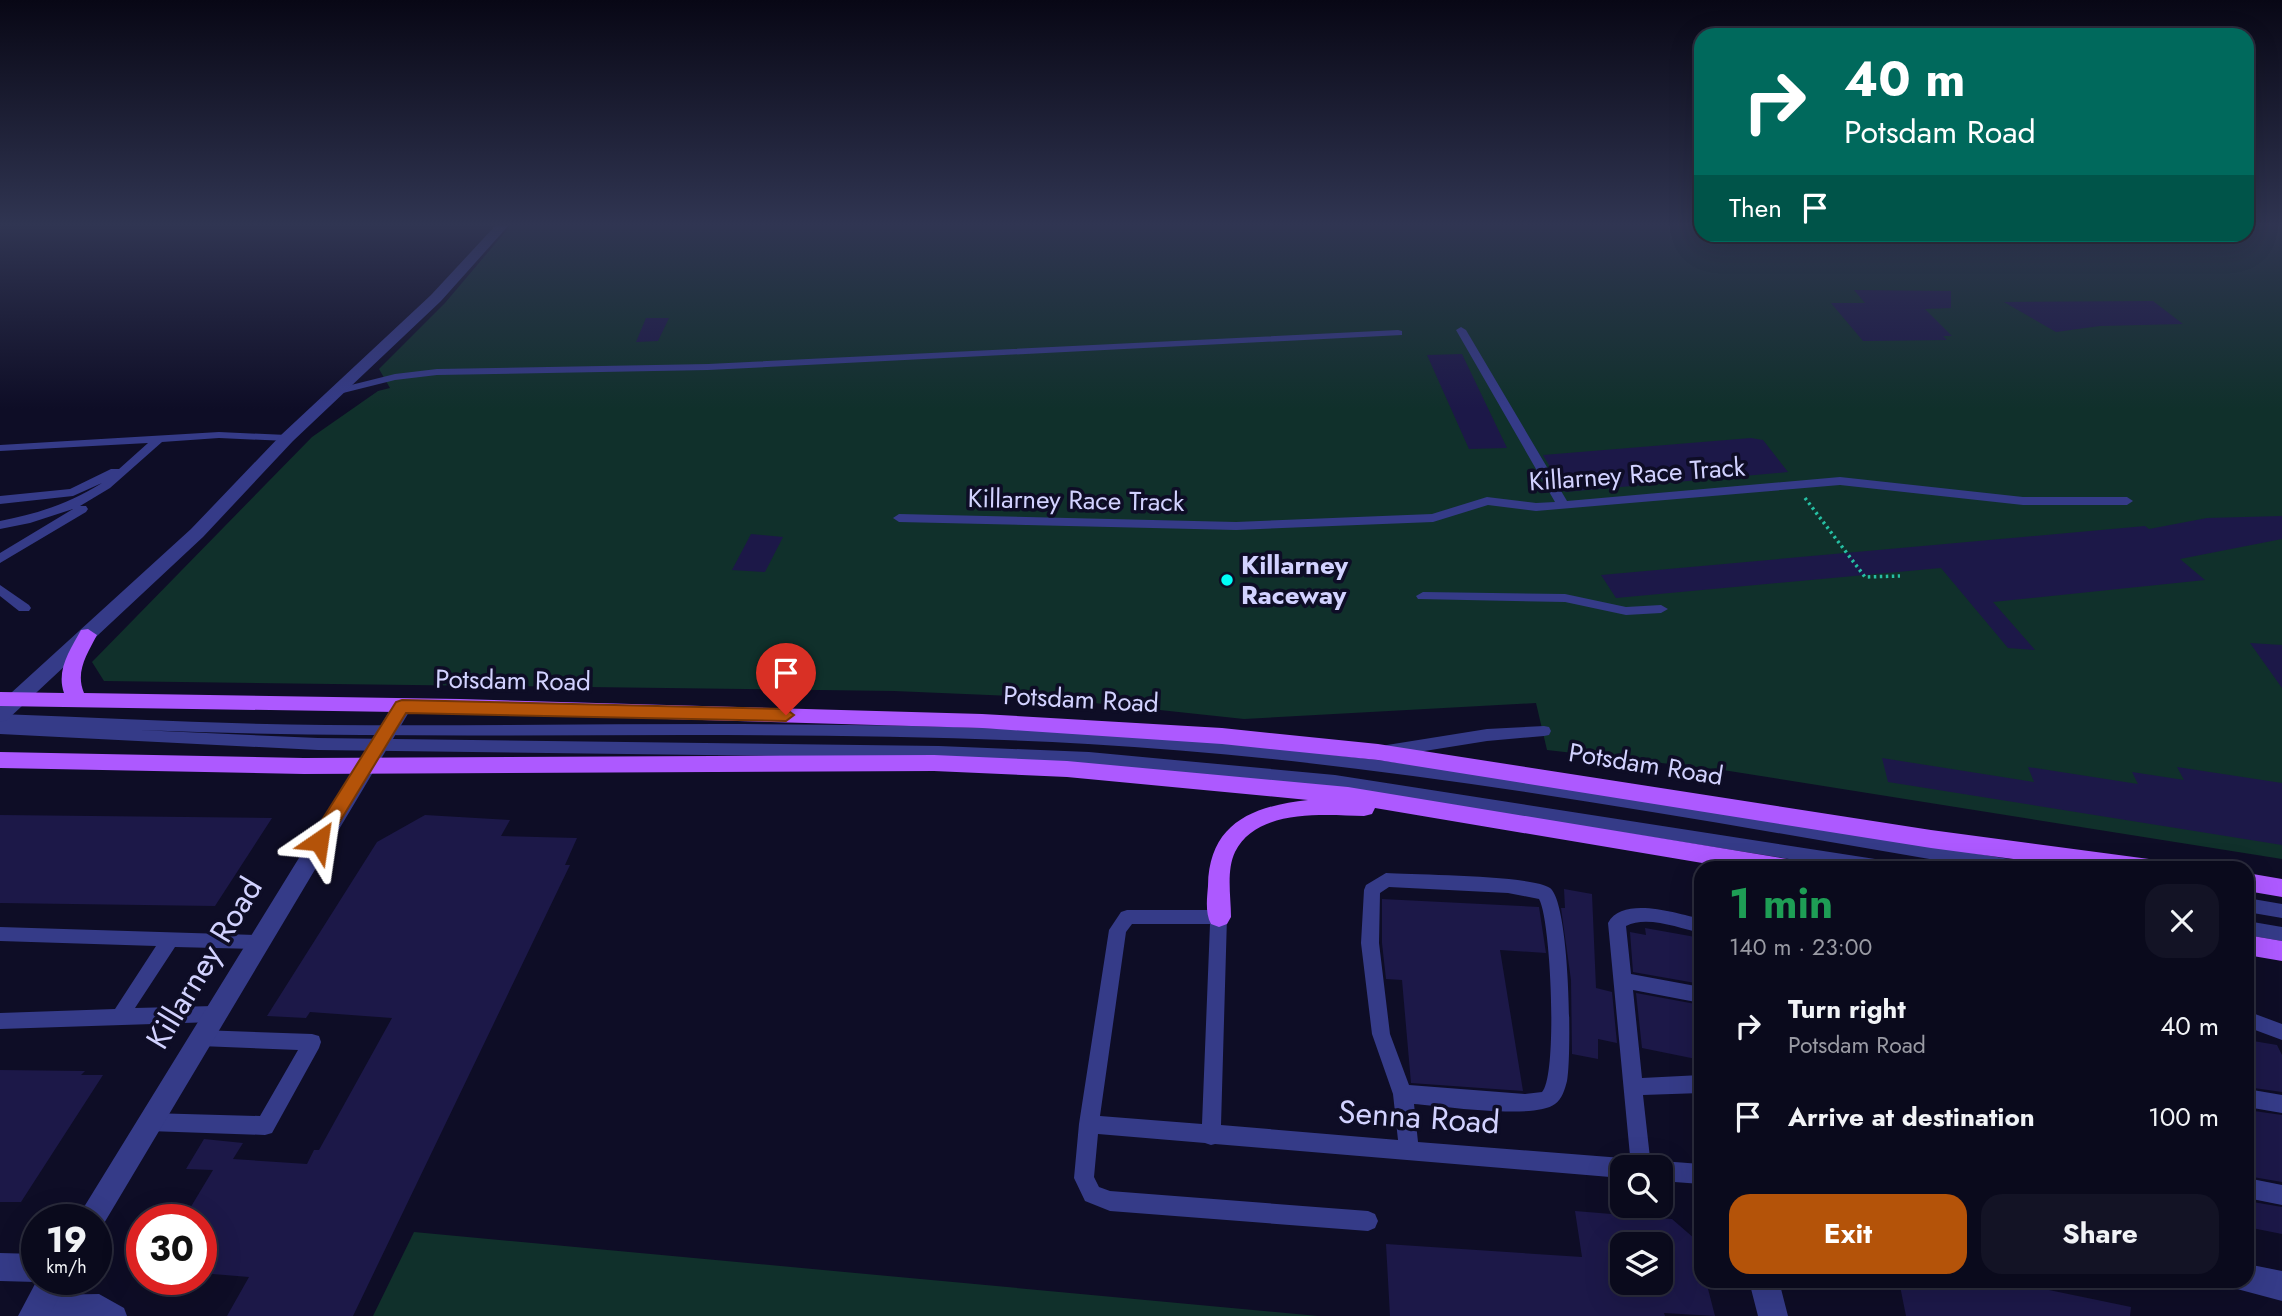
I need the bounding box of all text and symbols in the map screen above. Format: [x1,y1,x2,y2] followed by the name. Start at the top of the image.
[1844,44,1966,114] text: 40 m
[1729,56,1820,147] icon: right
[1844,109,2036,155] text: Potsdam Road
[1729,189,1782,227] text: Then
[1796,189,1834,227] icon: arrive
[1528,447,1747,501] street label: Killarney Race Track
[967,479,1185,521] street label: Killarney Race Track
[1241,546,1349,614] place label: Killarney Raceway
[1219,572,1235,588] marker: Killarney Raceway
[756,643,816,715] pin
[767,654,805,692] icon: arrive
[435,660,591,700] street label: Potsdam Road
[1002,676,1160,722] street label: Potsdam Road
[1566,733,1726,795] street label: Potsdam Road
[282,804,356,878] position arrow
[135,868,273,1058] street label: Killarney Road
[1729,873,1833,934] text: 1 min
[2145,884,2219,958] button: close
[1729,930,1872,964] text: 140 m · 23:00
[1788,990,1906,1028] text: Turn right
[1729,1007,1767,1045] icon: right
[2160,1007,2219,1045] text: 40 m
[1788,1028,1926,1062] text: Potsdam Road
[1337,1088,1501,1146] street label: Senna Road
[1729,1098,1767,1136] icon: arrive
[1788,1098,2035,1136] text: Arrive at destination
[2148,1098,2219,1136] text: 100 m
[1610,1155,1673,1295] map controls
[1610,1155,1673,1218] button: search
[1729,1194,1967,1274] button: Exit
[1981,1194,2219,1274] button: Share
[126,1204,217,1295] speed limit sign: 30
[46,1215,87,1265] text: 19
[1610,1232,1673,1295] button: layers
[46,1254,87,1280] text: km/h

